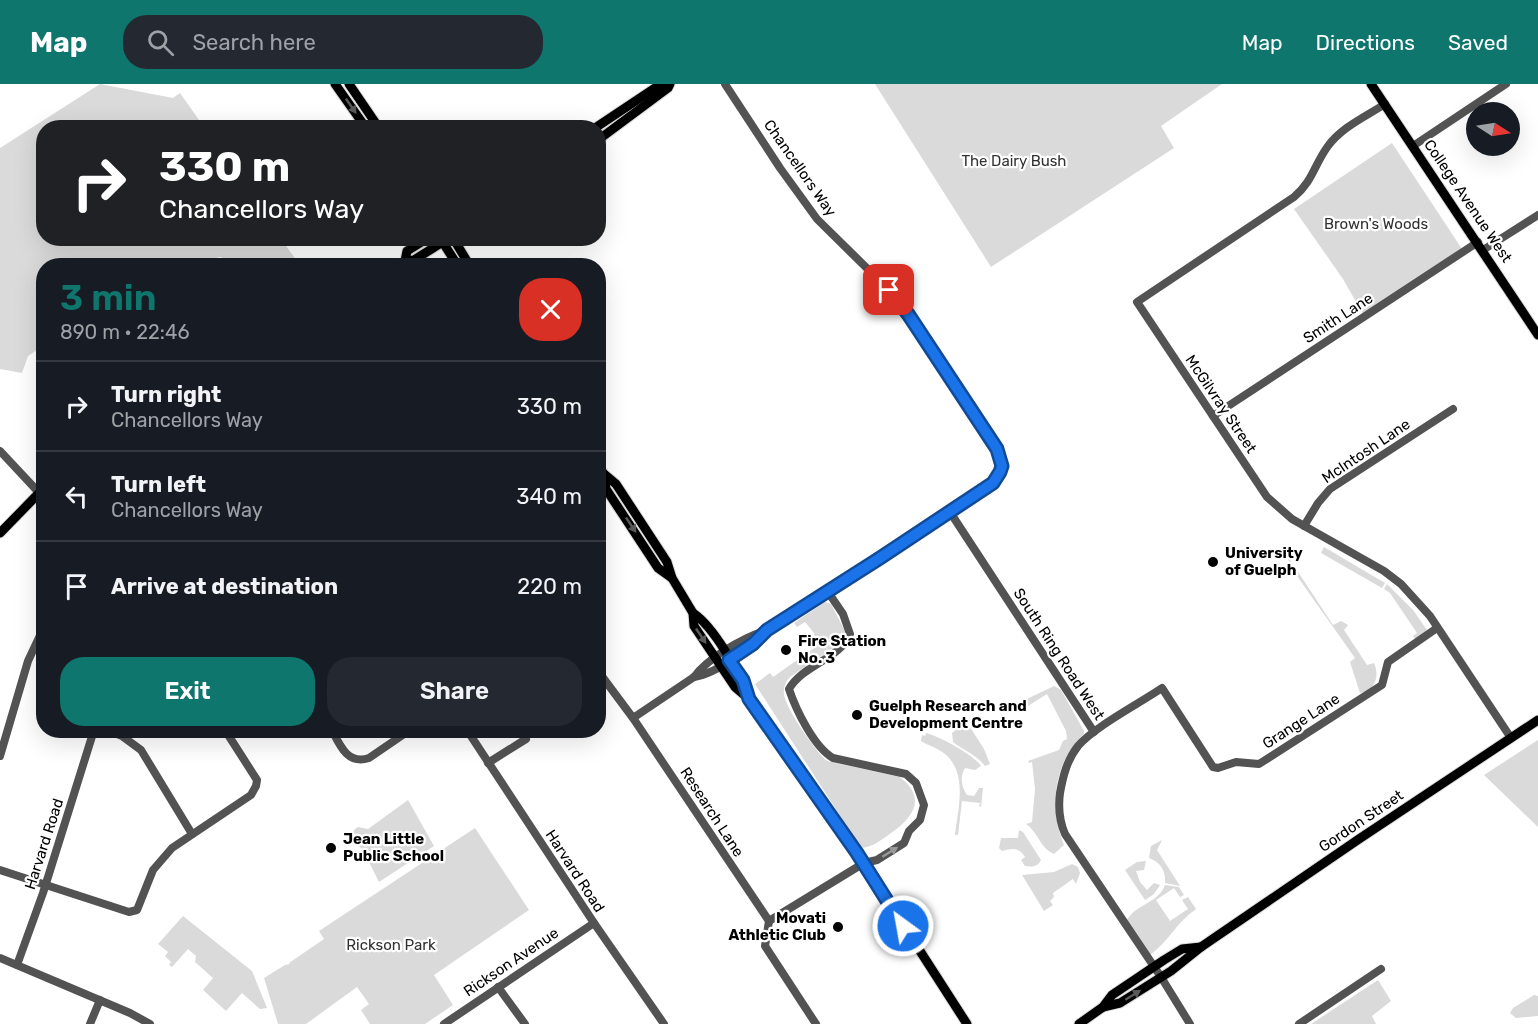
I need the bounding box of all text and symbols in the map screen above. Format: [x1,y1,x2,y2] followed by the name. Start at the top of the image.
[123,15,543,69] search box
[30,26,87,59] text: Map
[144,26,177,59] icon: search
[192,29,316,56] text: Search here
[1242,30,1283,55] text: Map
[1316,30,1415,55] text: Directions
[1448,30,1508,55] text: Saved
[345,97,357,113] one-way arrow
[1466,102,1520,156] north arrow
[1466,102,1520,156] map controls
[760,116,840,220] street label: Chancellors Way
[1420,136,1516,266] street label: College Avenue West
[159,142,290,192] text: 330 m
[60,144,138,222] icon: right
[962,152,1066,170] park label: The Dairy Bush
[159,193,364,225] text: Chancellors Way
[1324,215,1428,233] park label: Brown's Woods
[863,264,914,315] pin
[872,273,905,306] icon: arrive
[60,276,157,319] text: 3 min
[519,278,582,341] button: close
[1300,289,1376,347] street label: Smith Lane
[60,320,189,344] text: 890 m · 22:46
[1181,351,1261,457] street label: McGilvray Street
[111,381,221,408] text: Turn right
[60,390,93,423] icon: right
[517,393,582,420] text: 330 m
[111,408,263,432] text: Chancellors Way
[1319,415,1413,487] street label: McIntosh Lane
[111,471,206,498] text: Turn left
[60,480,93,513] icon: left
[516,483,582,510] text: 340 m
[111,498,263,522] text: Chancellors Way
[625,517,636,534] one-way arrow
[1225,544,1303,579] place label: University of Guelph
[1206,555,1220,569] marker: University of Guelph
[60,570,93,603] icon: arrive
[111,573,338,600] text: Arrive at destination
[517,573,582,600] text: 220 m
[1010,585,1108,723] street label: South Ring Road West
[695,628,707,644] one-way arrow
[798,632,886,667] place label: Fire Station No. 3
[779,643,793,657] marker: Fire Station No. 3
[60,657,315,726] button: Exit
[327,657,582,726] button: Share
[1259,689,1343,753] street label: Grange Lane
[869,697,1027,732] place label: Guelph Research and Development Centre
[850,708,864,722] marker: Guelph Research and Development Centre
[676,764,748,860] street label: Research Lane
[1315,786,1407,856] street label: Gordon Street
[21,796,67,892] street label: Harvard Road
[542,826,608,916] street label: Harvard Road
[343,830,444,865] place label: Jean Little Public School
[324,841,338,855] marker: Jean Little Public School
[882,847,898,858] one-way arrow
[871,894,935,958] position arrow
[729,909,826,944] place label: Movati Athletic Club
[831,920,845,934] marker: Movati Athletic Club
[460,924,562,1000] street label: Rickson Avenue
[346,936,436,954] park label: Rickson Park
[1125,989,1142,1000] one-way arrow

